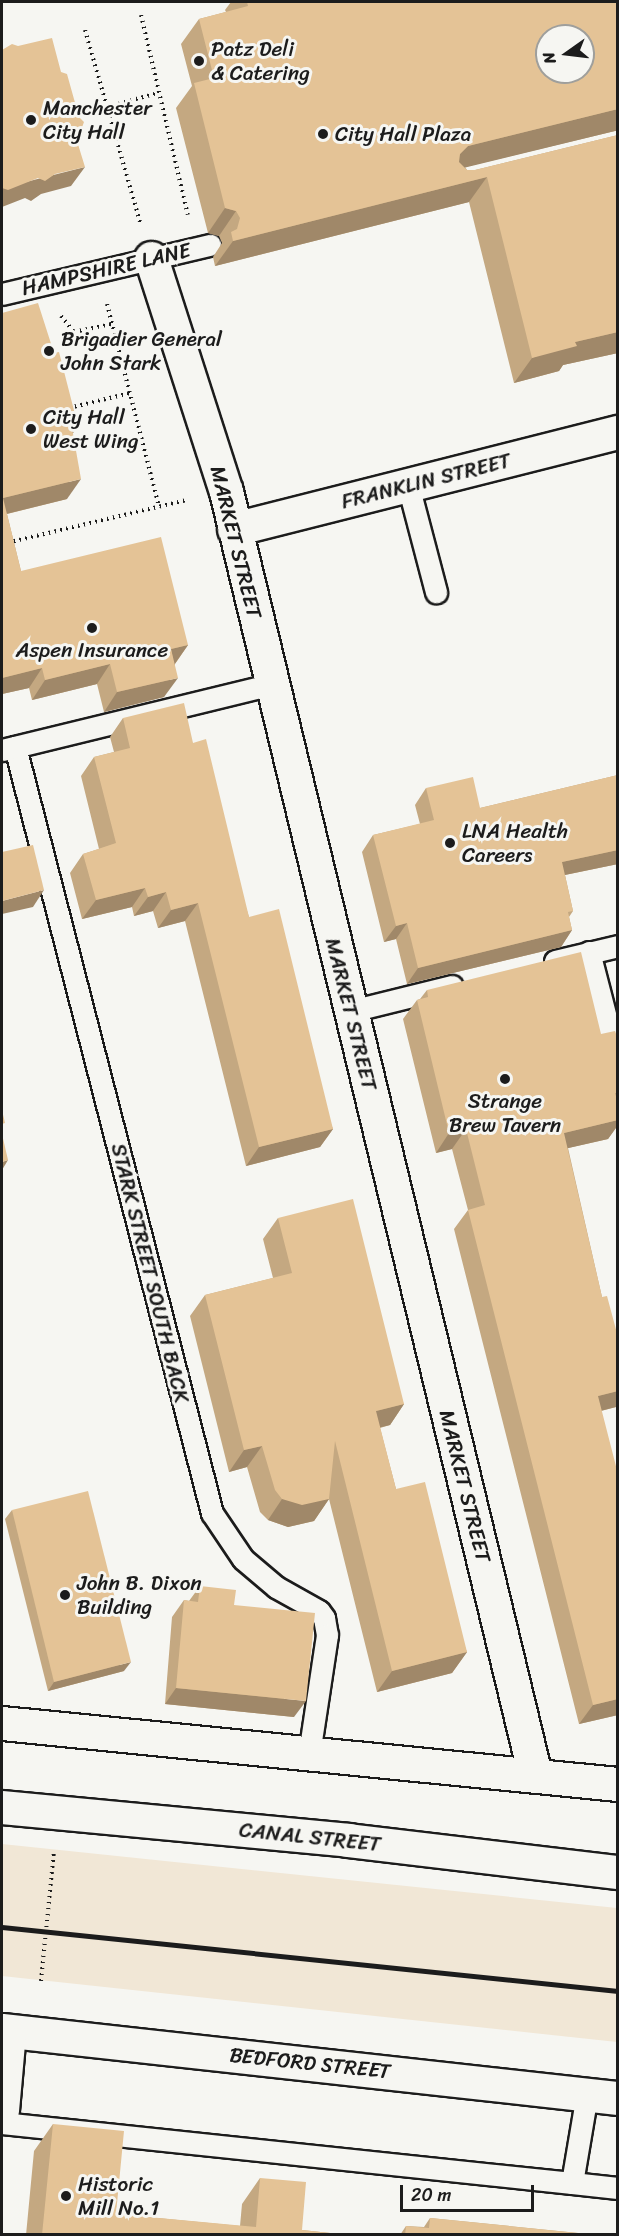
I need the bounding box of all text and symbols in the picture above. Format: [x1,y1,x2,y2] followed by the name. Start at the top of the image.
[535,24,595,84] north arrow
[211,36,310,86] place label: Patz Deli & Catering
[534,49,564,67] text: N
[192,54,206,68] marker: Patz Deli & Catering
[43,95,152,145] place label: Manchester City Hall
[24,113,38,127] marker: Manchester City Hall
[335,121,472,147] place label: City Hall Plaza
[316,127,330,141] marker: City Hall Plaza
[19,237,193,301] street label: HAMPSHIRE LANE
[61,326,223,376] place label: Brigadier General John Stark
[42,344,56,358] marker: Brigadier General John Stark
[43,404,138,454] place label: City Hall West Wing
[24,422,38,436] marker: City Hall West Wing
[339,448,513,514] street label: FRANKLIN STREET
[205,463,267,621] street label: MARKET STREET
[85,621,99,635] marker: Aspen Insurance
[15,637,169,663] place label: Aspen Insurance
[462,818,568,868] place label: LNA Health Careers
[443,836,457,850] marker: LNA Health Careers
[320,935,382,1093] street label: MARKET STREET
[498,1072,512,1086] marker: Strange Brew Tavern
[448,1088,562,1138] place label: Strange Brew Tavern
[105,1140,195,1406] street label: STARK STREET SOUTH BACK
[434,1407,496,1565] street label: MARKET STREET
[77,1570,201,1620] place label: John B. Dixon Building
[58,1588,72,1602] marker: John B. Dixon Building
[238,1817,382,1857] street label: CANAL STREET
[227,2042,393,2084] street label: BEDFORD STREET
[78,2171,159,2221] place label: Historic Mill No.1
[403,2173,536,2211] scale bar
[411,2179,451,2211] text: 20 m
[59,2189,73,2203] marker: Historic Mill No.1

